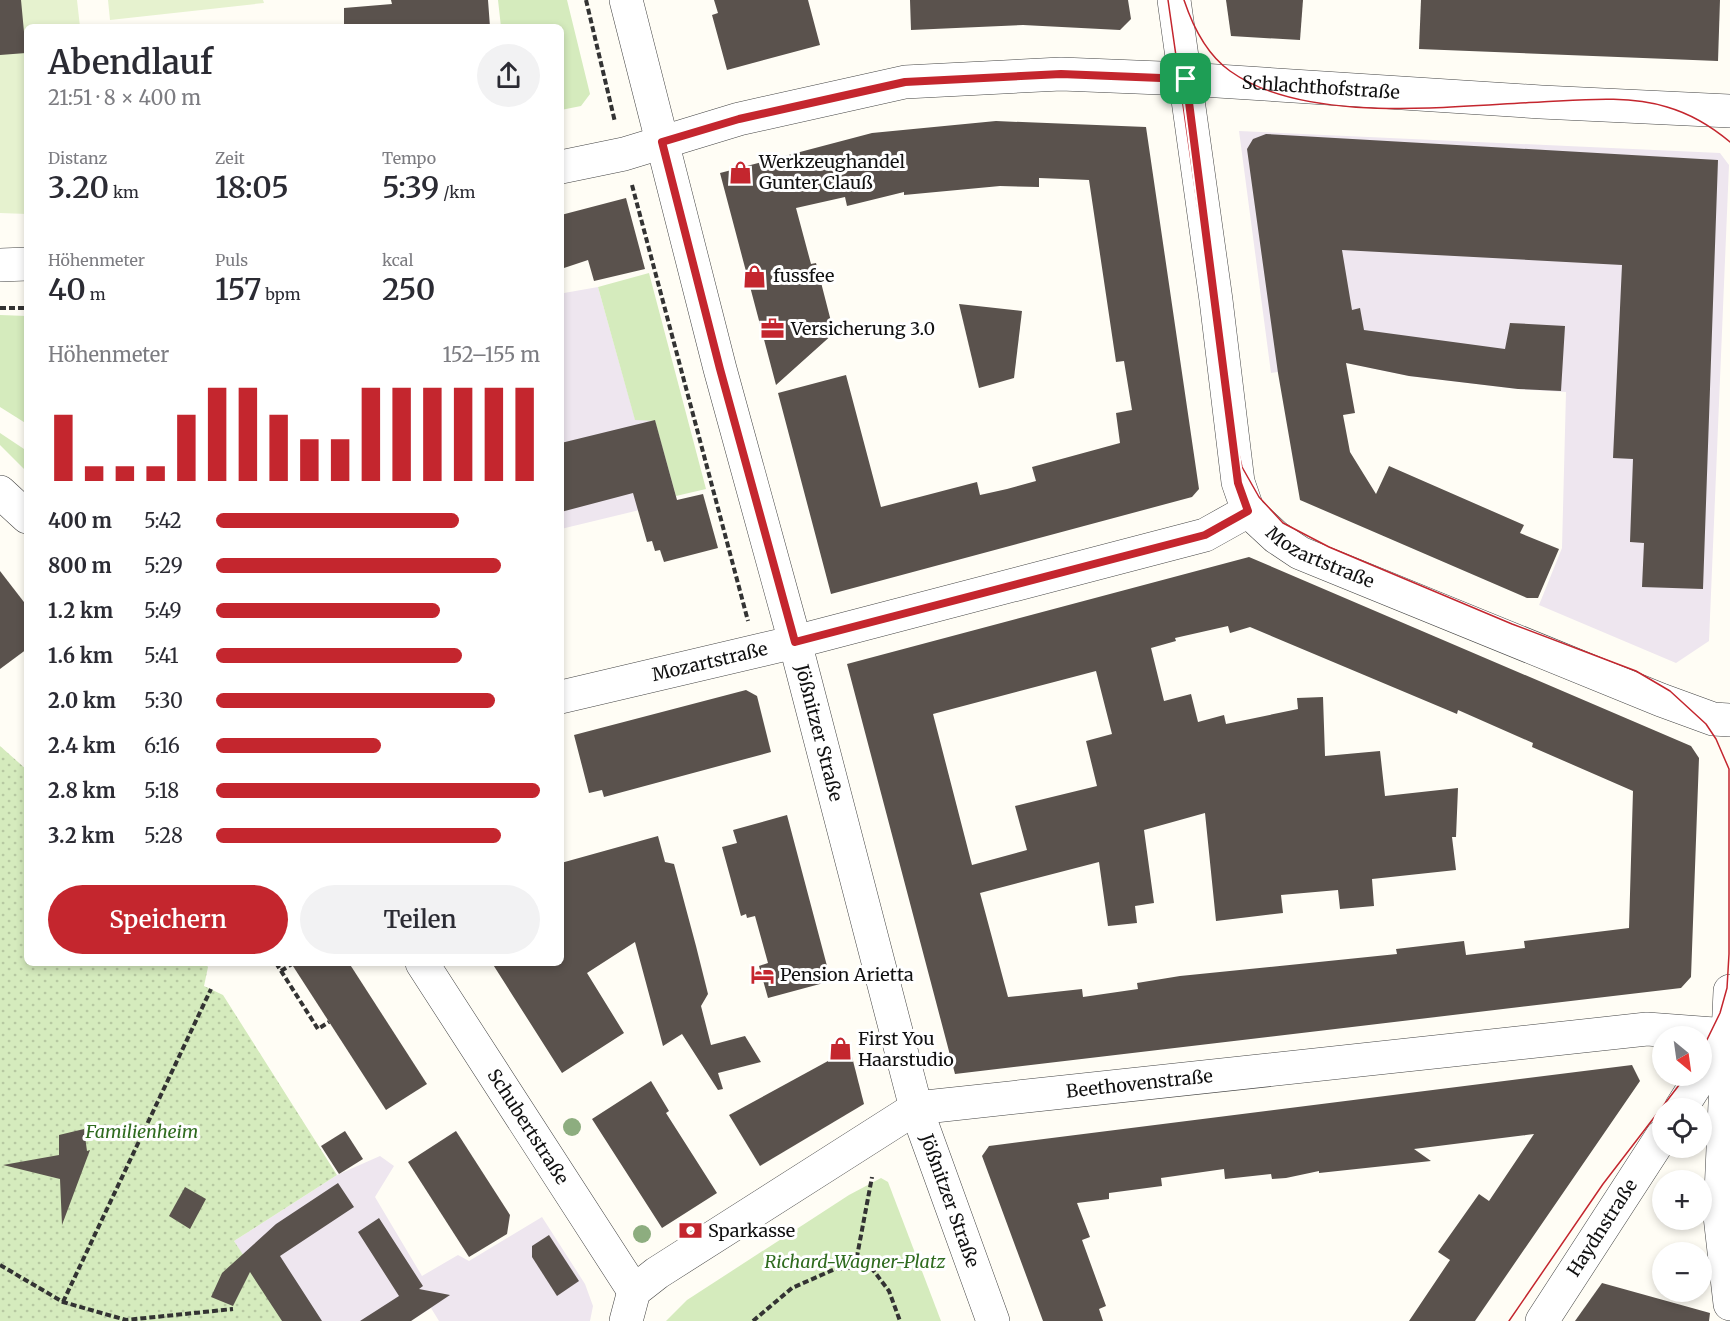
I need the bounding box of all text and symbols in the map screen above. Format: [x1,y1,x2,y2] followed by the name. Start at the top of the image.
[48,42,213,83] text: Abendlauf
[477,44,540,107] button: share
[1160,53,1211,104] pin
[1169,62,1202,95] icon: arrive
[1241,71,1401,104] street label: Schlachthofstraße
[48,85,201,110] text: 21:51 · 8 × 400 m
[48,148,107,168] text: Distanz
[215,148,245,168] text: Zeit
[382,148,436,168] text: Tempo
[758,150,905,194] place label: Werkzeughandel Gunter Clauß
[728,159,754,185] shop icon: Werkzeughandel Gunter Clauß
[48,168,109,206] text: 3.20
[215,168,289,206] text: 18:05
[382,168,439,206] text: 5:39
[109,182,139,202] text: km
[439,182,475,202] text: /km
[48,250,145,270] text: Höhenmeter
[215,250,248,270] text: Puls
[382,250,413,270] text: kcal
[742,263,768,289] shop icon: fussfee
[773,264,834,287] place label: fussfee
[48,270,86,308] text: 40
[215,270,261,308] text: 157
[382,270,435,308] text: 250
[86,284,106,304] text: m
[261,284,301,304] text: bpm
[760,316,786,342] office icon: Versicherung 3.0
[790,317,935,340] place label: Versicherung 3.0
[48,342,169,367] text: Höhenmeter
[442,342,540,367] text: 152–155 m
[48,508,112,533] text: 400 m
[144,508,182,533] text: 5:42
[1261,521,1378,593] street label: Mozartstraße
[48,553,112,578] text: 800 m
[144,553,183,578] text: 5:29
[48,598,113,623] text: 1.2 km
[144,598,182,623] text: 5:49
[650,637,770,686] street label: Mozartstraße
[48,643,113,668] text: 1.6 km
[144,643,179,668] text: 5:41
[790,661,848,804] street label: Jößnitzer Straße
[48,688,116,713] text: 2.0 km
[144,688,183,713] text: 5:30
[48,733,116,758] text: 2.4 km
[144,733,180,758] text: 6:16
[48,778,116,803] text: 2.8 km
[144,778,179,803] text: 5:18
[48,823,115,848] text: 3.2 km
[144,823,183,848] text: 5:28
[48,885,288,954] button: Speichern
[300,885,540,954] button: Teilen
[749,962,775,988] hotel icon: Pension Arietta
[780,963,914,986] place label: Pension Arietta
[1652,1026,1712,1086] north arrow
[1652,1026,1712,1302] map controls
[858,1027,954,1071] place label: First You Haarstudio
[827,1036,853,1062] shop icon: First You Haarstudio
[482,1064,574,1189] street label: Schubertstraße
[1065,1064,1214,1103] street label: Beethovenstraße
[1652,1098,1712,1158] button: locate
[85,1120,198,1143] park label: Familienheim
[915,1130,985,1271] street label: Jößnitzer Straße
[1652,1170,1712,1230] button: +
[1562,1174,1642,1281] street label: Haydnstraße
[677,1218,703,1244] bank icon: Sparkasse
[708,1219,795,1242] place label: Sparkasse
[1652,1242,1712,1302] button: −
[764,1250,946,1273] park label: Richard-Wagner-Platz

